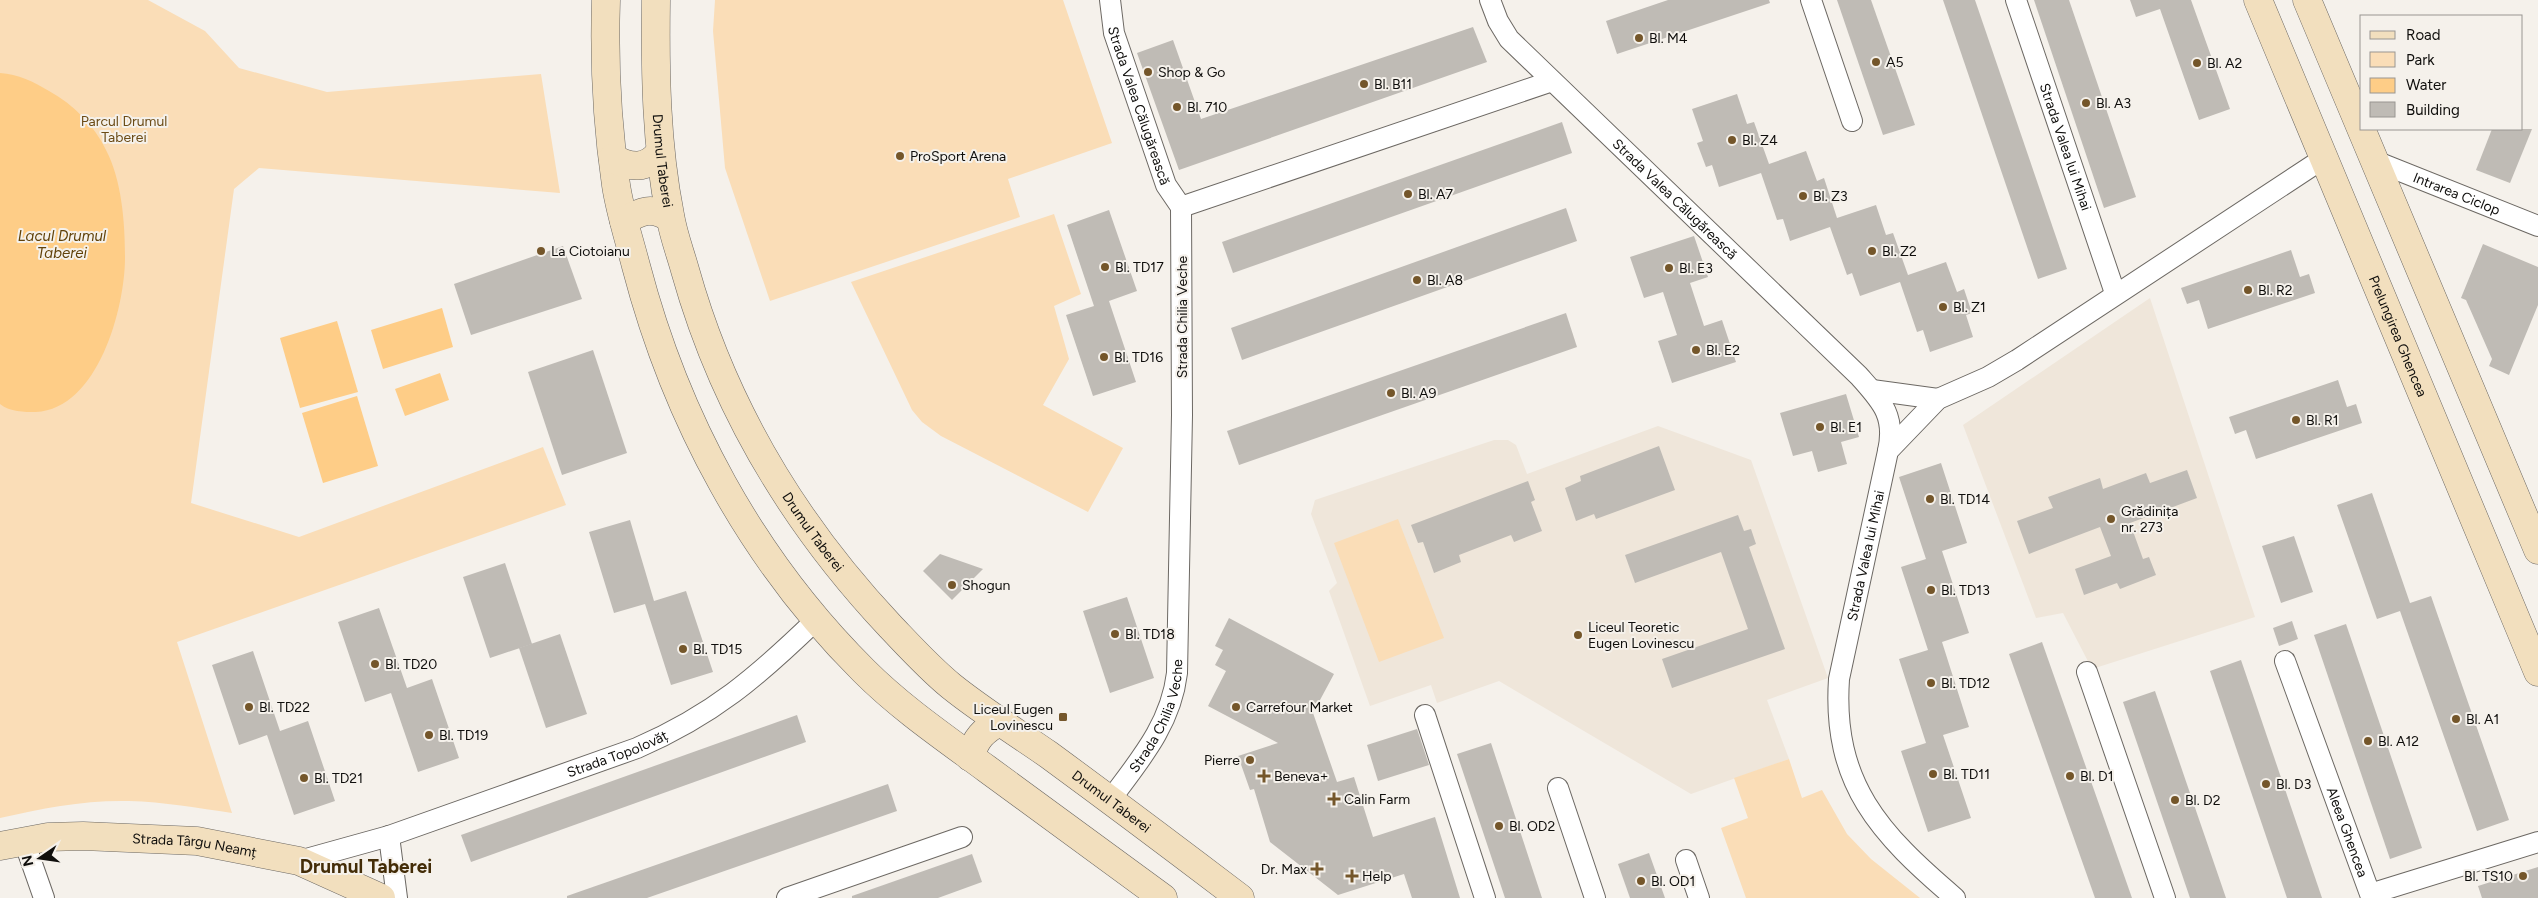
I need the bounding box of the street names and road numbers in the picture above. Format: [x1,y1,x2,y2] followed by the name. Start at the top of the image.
[1104,26,1173,187] street label: Strada Valea Călugărească
[2036,81,2095,213] street label: Strada Valea lui Mihai
[649,113,676,209] street label: Drumul Taberei
[1609,135,1741,263] street label: Strada Valea Călugărească
[2411,169,2503,219] street label: Intrarea Ciclop
[1174,255,1191,378] street label: Strada Chilia Veche
[2365,273,2430,399] street label: Prelungirea Ghencea
[778,489,847,575] street label: Drumul Taberei
[1844,489,1888,623] street label: Strada Valea lui Mihai
[1126,659,1186,776] street label: Strada Chilia Veche
[565,727,671,781] street label: Strada Topolovăț
[1068,767,1154,837] street label: Drumul Taberei
[2323,785,2371,880] street label: Aleea Ghencea
[132,830,258,862] street label: Strada Târgu Neamț

